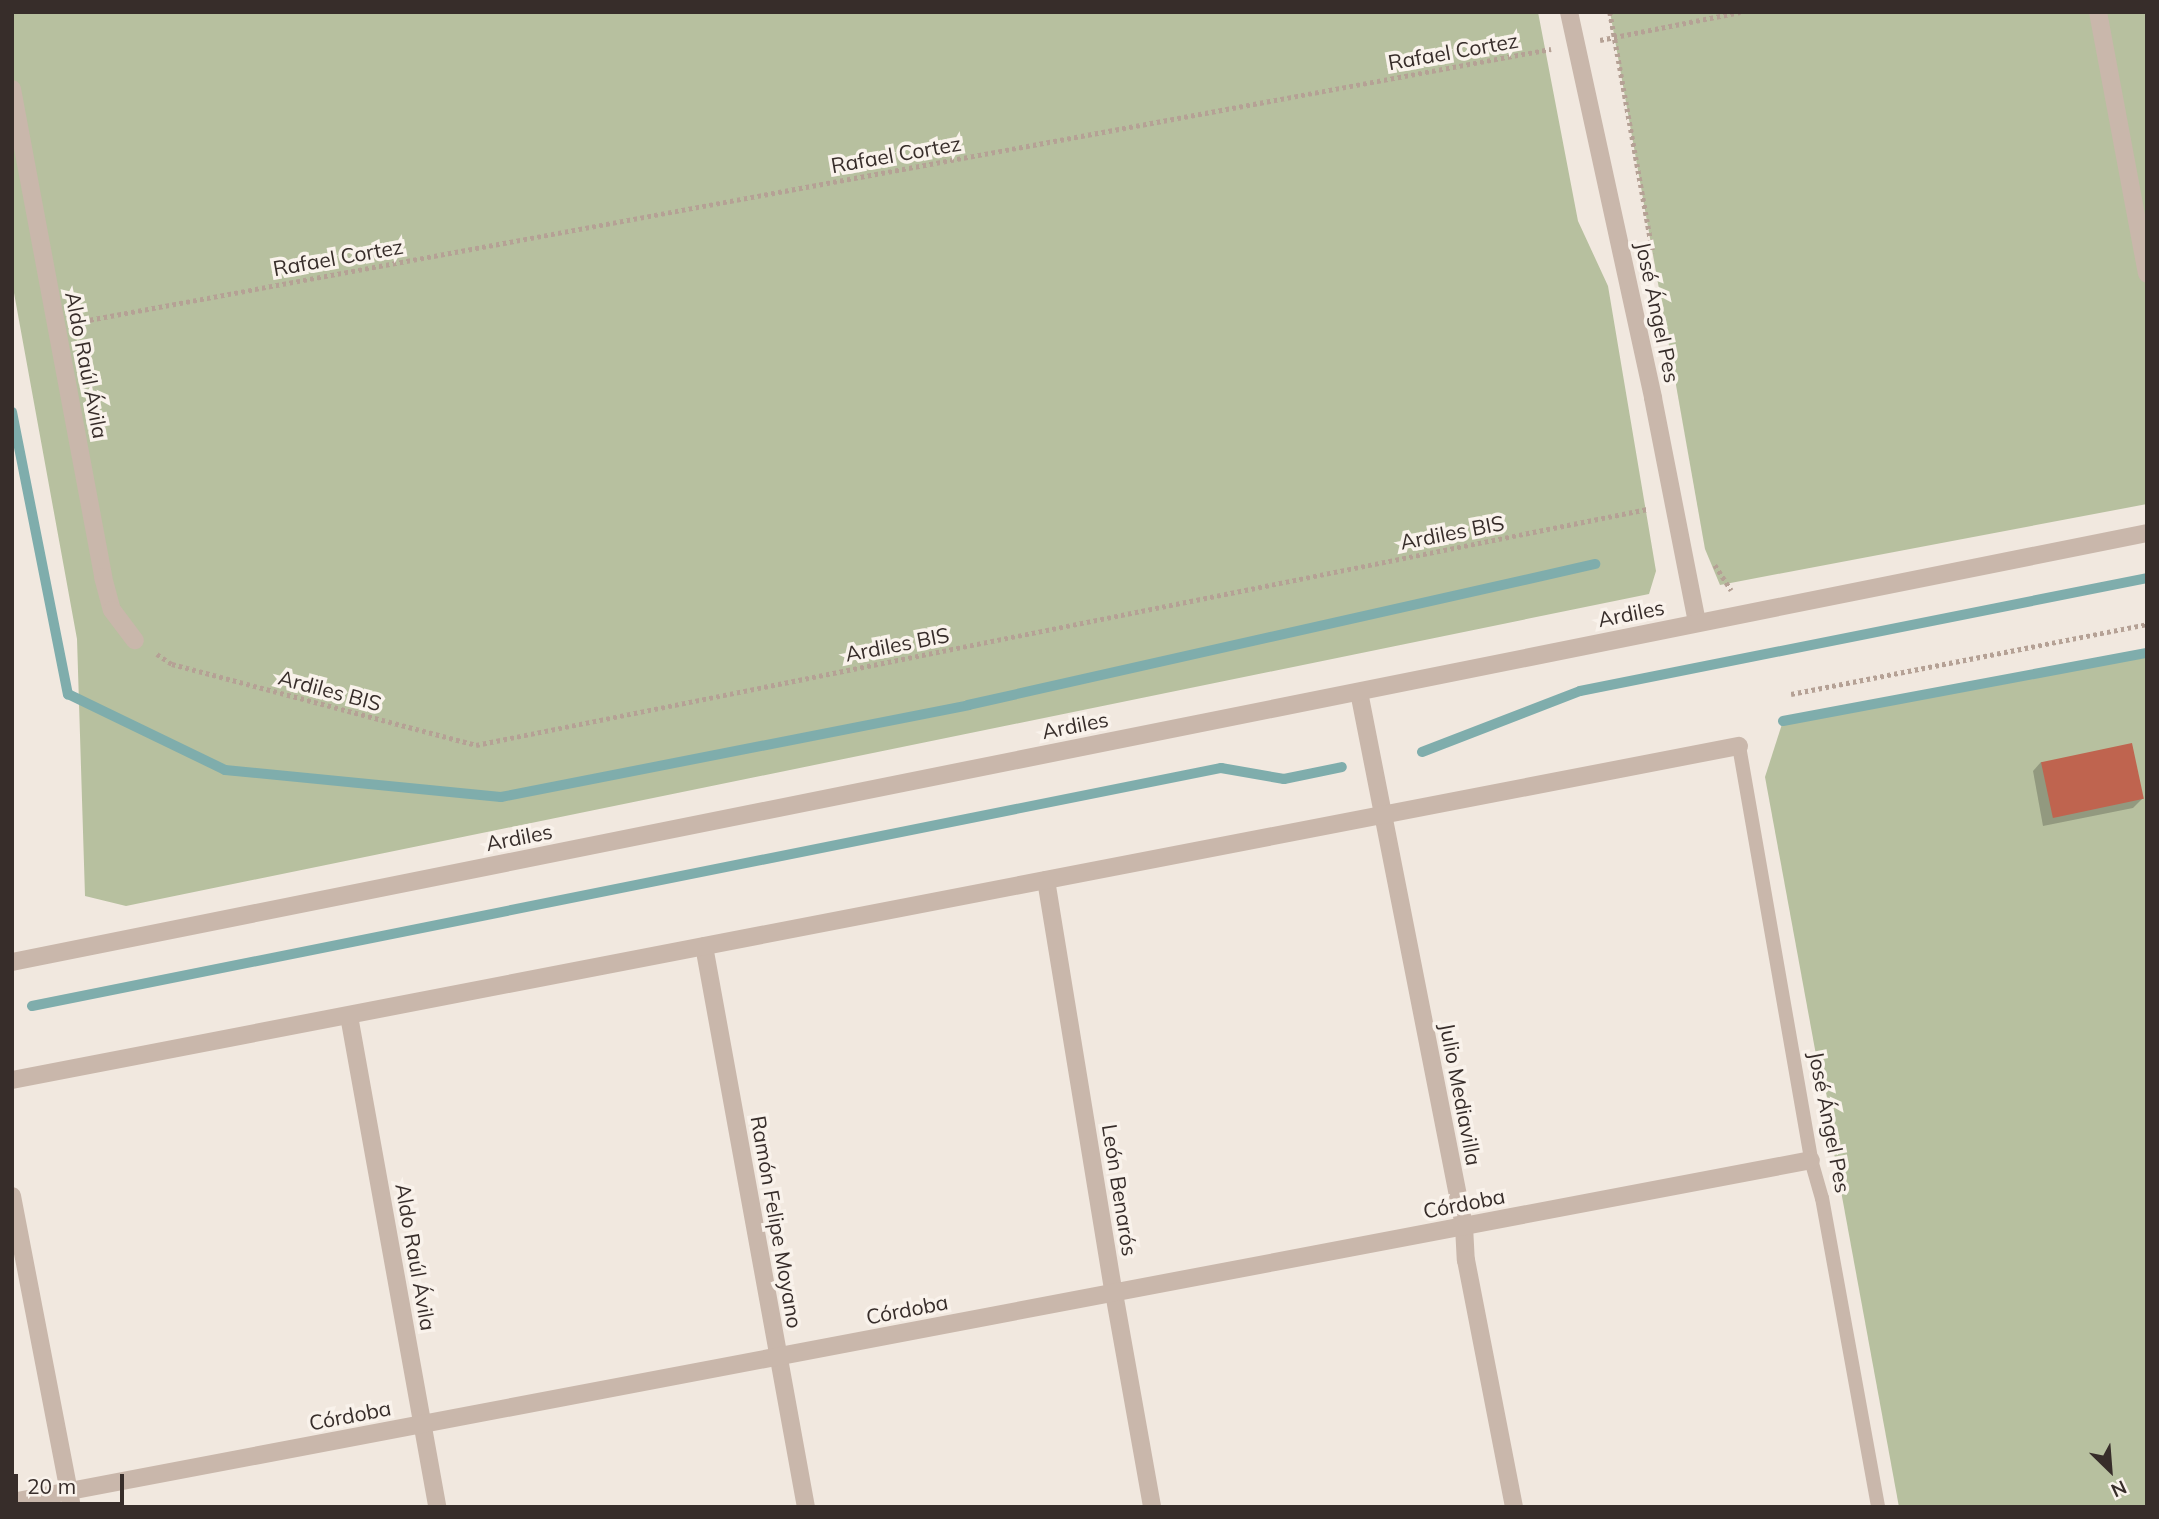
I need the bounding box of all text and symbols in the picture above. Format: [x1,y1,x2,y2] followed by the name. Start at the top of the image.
[1386,27,1520,75] street label: Rafael Cortez
[829,130,963,178] street label: Rafael Cortez
[271,233,405,281] street label: Rafael Cortez
[1631,239,1685,385] street label: José Ángel Pes
[60,290,114,440] street label: Aldo Raúl Ávila
[1398,510,1506,554] street label: Ardiles BIS
[1596,594,1666,632] street label: Ardiles
[843,622,951,666] street label: Ardiles BIS
[276,664,384,716] street label: Ardiles BIS
[1040,706,1110,744] street label: Ardiles
[484,818,554,856] street label: Ardiles
[1435,1021,1487,1167] street label: Julio Mediavilla
[1804,1049,1856,1195] street label: José Ángel Pes
[746,1114,808,1330] street label: Ramón Felipe Moyano
[1097,1122,1143,1258] street label: León Benarós
[391,1182,441,1332] street label: Aldo Raúl Ávila
[1421,1183,1507,1223] street label: Córdoba
[864,1289,950,1329] street label: Córdoba
[307,1395,393,1435] street label: Córdoba
[2075,1435,2145,1505] north arrow
[18,1460,128,1504] scale bar
[27,1473,76,1499] text: 20 m
[2107,1475,2130,1503] text: N

